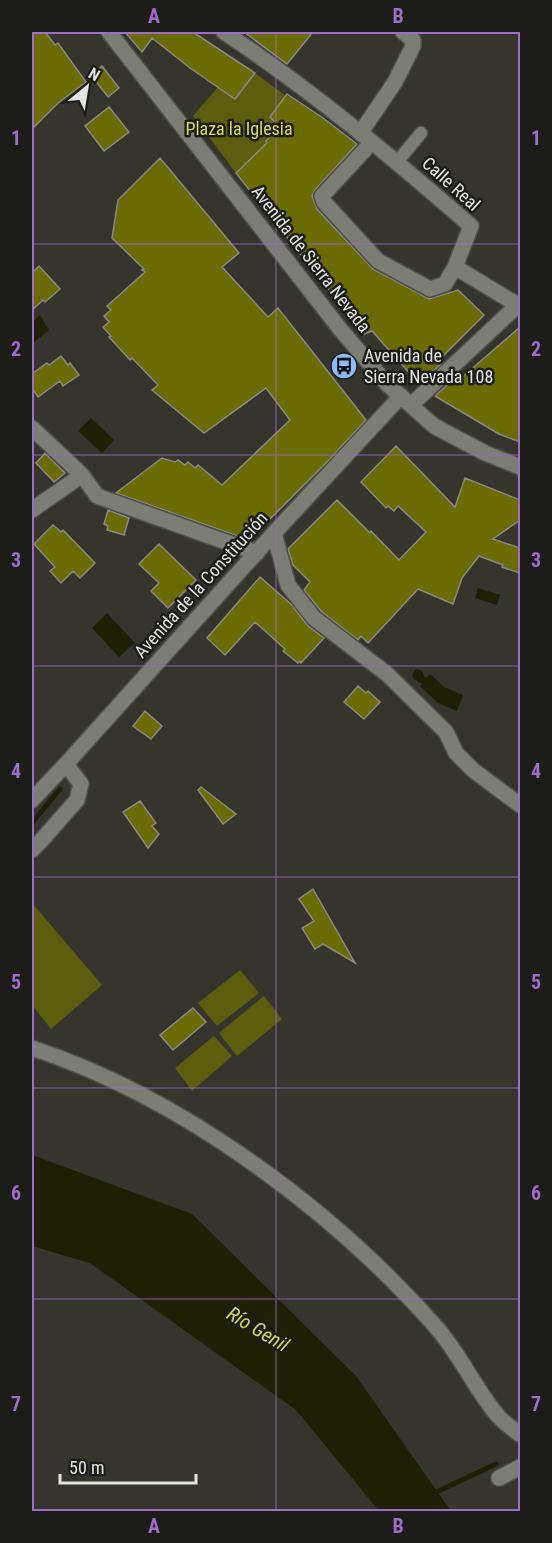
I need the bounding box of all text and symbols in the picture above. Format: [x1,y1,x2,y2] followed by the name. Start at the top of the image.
[148,4,160,28] text: A
[392,4,404,28] text: B
[57,57,117,117] north arrow
[85,64,103,85] text: N
[185,118,293,139] park label: Plaza la Iglesia
[11,126,21,150] text: 1
[531,126,541,150] text: 1
[418,152,485,215] street label: Calle Real
[248,181,375,336] street label: Avenida de Sierra Nevada
[11,337,21,361] text: 2
[531,337,541,361] text: 2
[364,345,493,387] place label: Avenida de Sierra Nevada 108
[329,351,359,381] bus stop icon: Avenida de Sierra Nevada 108
[130,508,272,662] street label: Avenida de la Constitución
[11,548,21,572] text: 3
[531,548,541,572] text: 3
[11,759,21,783] text: 4
[531,759,541,783] text: 4
[11,970,21,994] text: 5
[531,970,541,994] text: 5
[11,1181,21,1205] text: 6
[531,1181,541,1205] text: 6
[223,1301,294,1357] water label: Río Genil
[11,1392,21,1416] text: 7
[531,1392,541,1416] text: 7
[60,1447,196,1485] scale bar
[69,1457,104,1478] text: 50 m
[148,1514,160,1538] text: A
[392,1514,404,1538] text: B

